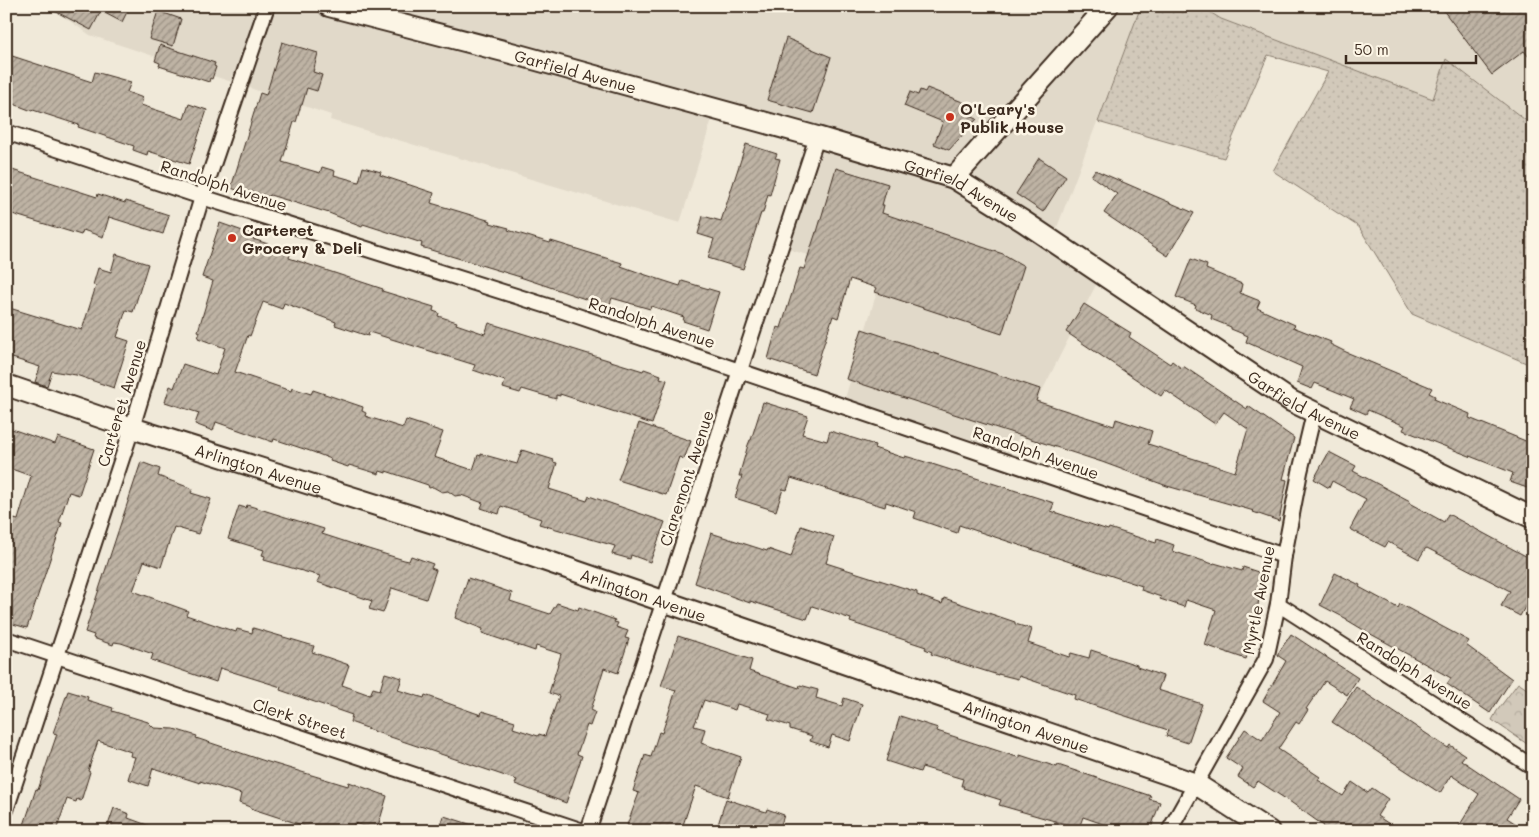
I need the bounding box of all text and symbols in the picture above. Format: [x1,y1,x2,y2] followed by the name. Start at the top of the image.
[1346,32,1476,64] scale bar
[1354,39,1389,59] text: 50 m
[512,44,639,97] street label: Garfield Avenue
[960,98,1064,137] place label: O'Leary's Publik House
[944,111,956,123] marker: O'Leary's Publik House
[902,153,1023,226] street label: Garfield Avenue
[158,155,290,215] street label: Randolph Avenue
[242,219,363,258] place label: Carteret Grocery & Deli
[226,232,238,244] marker: Carteret Grocery & Deli
[586,292,718,352] street label: Randolph Avenue
[92,337,150,469] street label: Carteret Avenue
[1244,365,1364,444] street label: Garfield Avenue
[654,407,718,549] street label: Claremont Avenue
[970,421,1102,483] street label: Randolph Avenue
[193,438,325,498] street label: Arlington Avenue
[1237,544,1279,656] street label: Myrtle Avenue
[578,563,709,626] street label: Arlington Avenue
[1353,626,1477,714] street label: Randolph Avenue
[250,693,350,743] street label: Clerk Street
[961,694,1092,757] street label: Arlington Avenue

